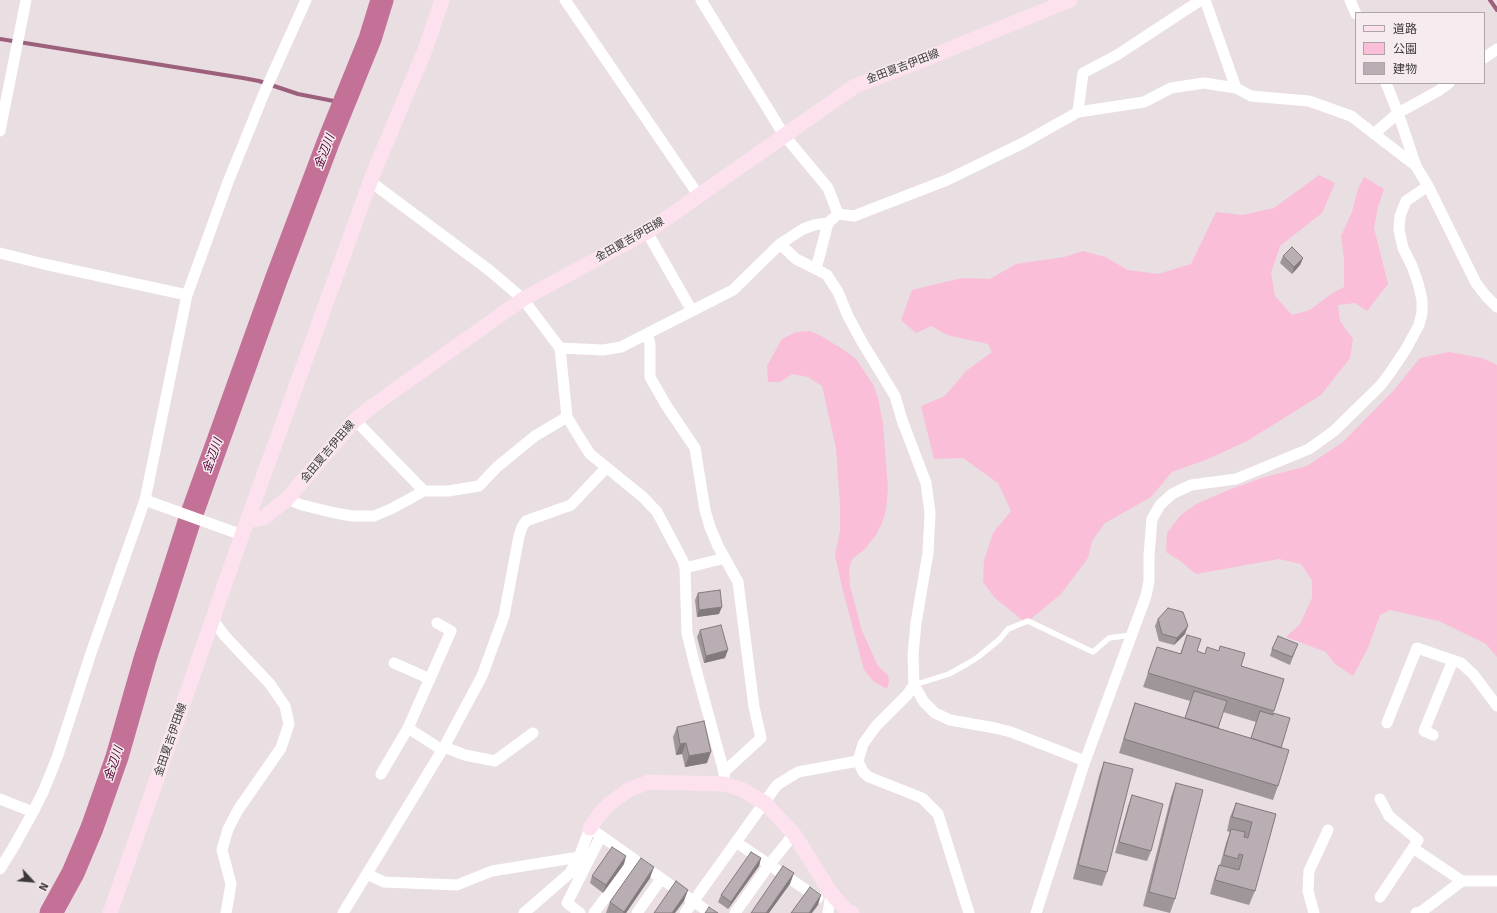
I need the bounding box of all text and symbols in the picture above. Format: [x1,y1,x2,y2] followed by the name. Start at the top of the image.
[1355,12,1485,84] legend
[1393,22,1417,37] text: 道路
[1393,42,1417,57] text: 公園
[865,47,941,87] street label: 金田夏吉伊田線
[1393,62,1417,77] text: 建物
[312,133,338,171] water label: 金辺川
[593,215,667,265] street label: 金田夏吉伊田線
[298,418,358,486] street label: 金田夏吉伊田線
[200,437,226,475] water label: 金辺川
[152,701,190,779] street label: 金田夏吉伊田線
[102,745,126,783] water label: 金辺川
[12,861,52,901] north arrow
[36,880,51,893] text: N

